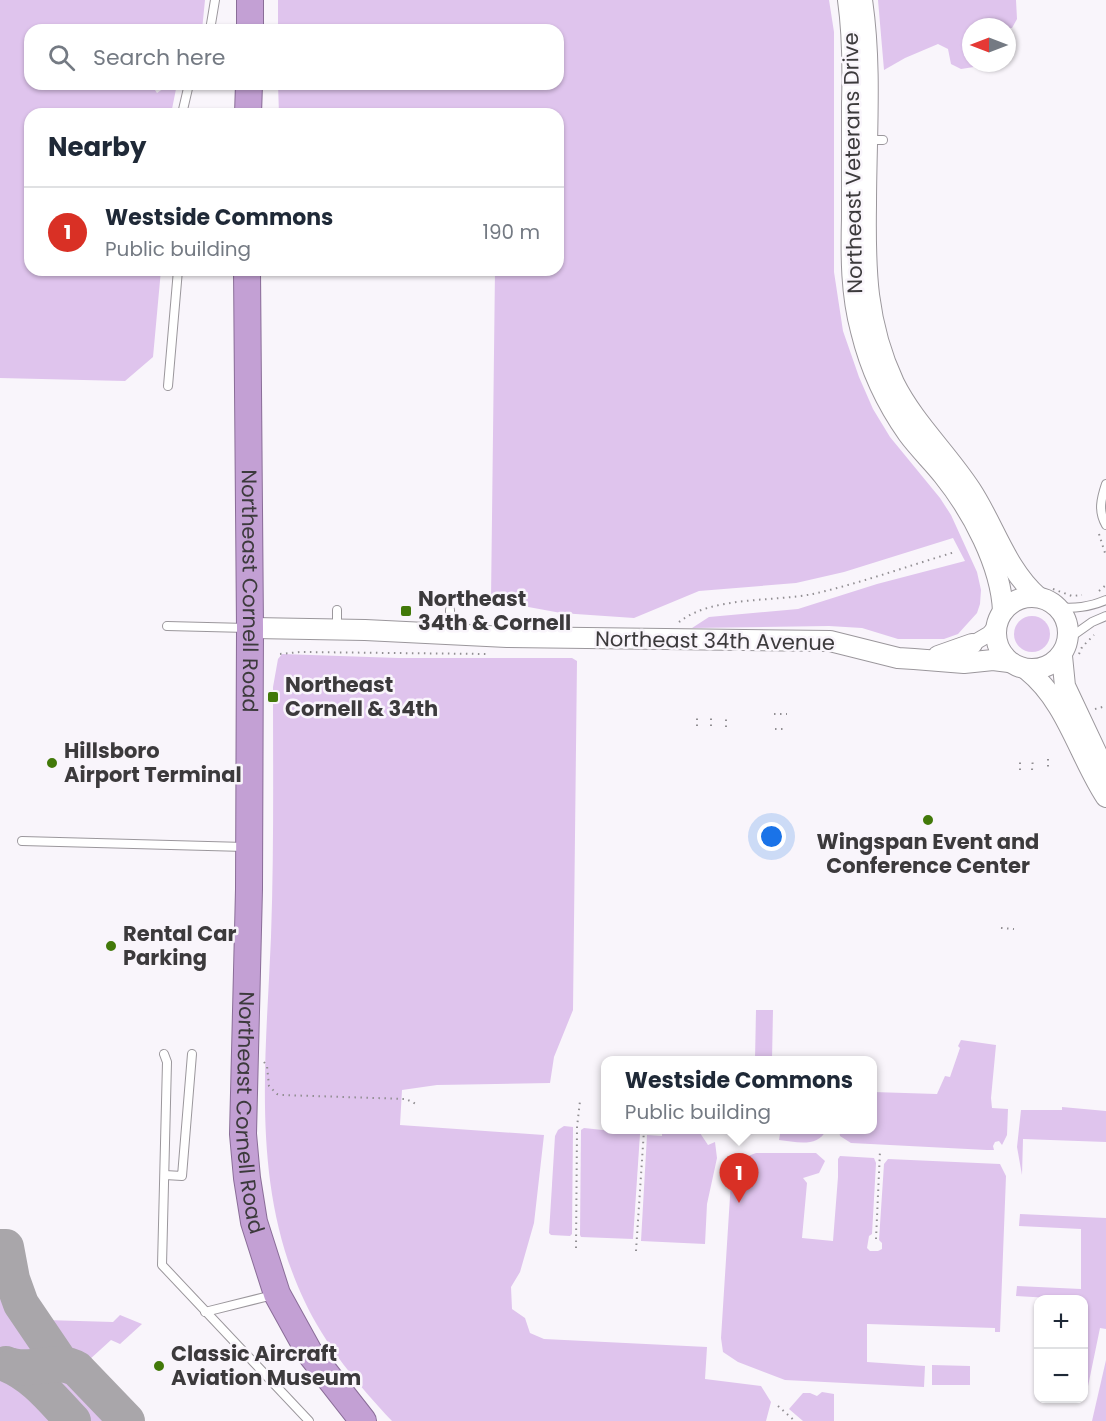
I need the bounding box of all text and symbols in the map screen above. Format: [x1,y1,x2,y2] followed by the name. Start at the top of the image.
[962,18,1016,72] north arrow
[24,24,564,90] search box
[836,32,869,294] street label: Northeast Veterans Drive
[45,41,78,74] icon: search
[93,42,226,73] text: Search here
[48,129,146,165] text: Nearby
[105,202,333,233] text: Westside Commons
[64,218,71,246] text: 1
[483,218,540,246] text: 190 m
[105,235,251,263] text: Public building
[235,469,265,713] street label: Northeast Cornell Road
[418,584,571,637] place label: Northeast 34th & Cornell
[399,604,413,618] marker: Northeast 34th & Cornell
[595,624,835,657] street label: Northeast 34th Avenue
[285,670,438,723] place label: Northeast Cornell & 34th
[266,690,280,704] marker: Northeast Cornell & 34th
[64,736,242,789] place label: Hillsboro Airport Terminal
[45,756,59,770] marker: Hillsboro Airport Terminal
[921,813,935,827] marker: Wingspan Event and Conference Center
[757,822,786,851] your location
[817,827,1039,880] place label: Wingspan Event and Conference Center
[123,919,236,972] place label: Rental Car Parking
[104,939,118,953] marker: Rental Car Parking
[229,991,272,1237] street label: Northeast Cornell Road
[601,1056,877,1134] popup
[625,1065,853,1096] text: Westside Commons
[625,1098,771,1126] text: Public building
[720,1154,758,1203] pin: 1
[1034,1295,1088,1403] map controls
[1034,1295,1088,1349] button: +
[171,1339,361,1392] place label: Classic Aircraft Aviation Museum
[1034,1349,1088,1403] button: −
[152,1359,166,1373] marker: Classic Aircraft Aviation Museum

